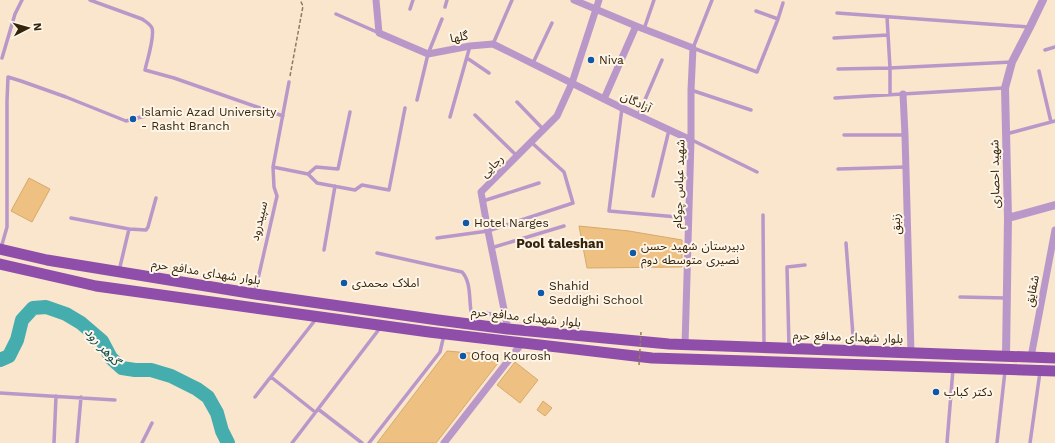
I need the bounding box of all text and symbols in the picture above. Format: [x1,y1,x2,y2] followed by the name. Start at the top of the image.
[8,8,48,48] north arrow
[31,22,44,32] text: N
[449,28,470,45] street label: گلها
[599,53,624,67] place label: Niva
[586,55,596,65] marker: Niva
[618,89,654,116] street label: آزادگان
[141,105,277,133] place label: Islamic Azad University - Rasht Branch
[128,114,138,124] marker: Islamic Azad University - Rasht Branch
[670,139,690,229] street label: شهید عباس چوکام
[987,139,1003,209] street label: شهید احصاری
[478,152,507,181] street label: رجایی
[248,200,271,242] street label: سپیدرود
[889,213,904,235] street label: زنبق
[474,216,549,230] place label: Hotel Narges
[461,218,471,228] marker: Hotel Narges
[516,236,604,251] district label: Pool taleshan
[641,239,745,269] place label: دبیرستان شهید حسن نصیری متوسطه دوم
[628,248,638,258] marker: دبیرستان شهید حسن نصیری متوسطه دوم
[150,256,262,290] street label: بلوار شهدای مدافع حرم
[1022,274,1043,308] street label: شقایق
[352,276,419,290] place label: املاک محمدی
[339,278,349,288] marker: املاک محمدی
[549,279,643,307] place label: Shahid Seddighi School
[536,288,546,298] marker: Shahid Seddighi School
[470,304,582,332] street label: بلوار شهدای مدافع حرم
[81,324,125,371] water label: گوهر رود
[793,328,903,348] street label: بلوار شهدای مدافع حرم
[471,349,551,363] place label: Ofoq Kourosh
[458,351,468,361] marker: Ofoq Kourosh
[944,385,993,399] place label: دکتر کباب
[931,387,941,397] marker: دکتر کباب

